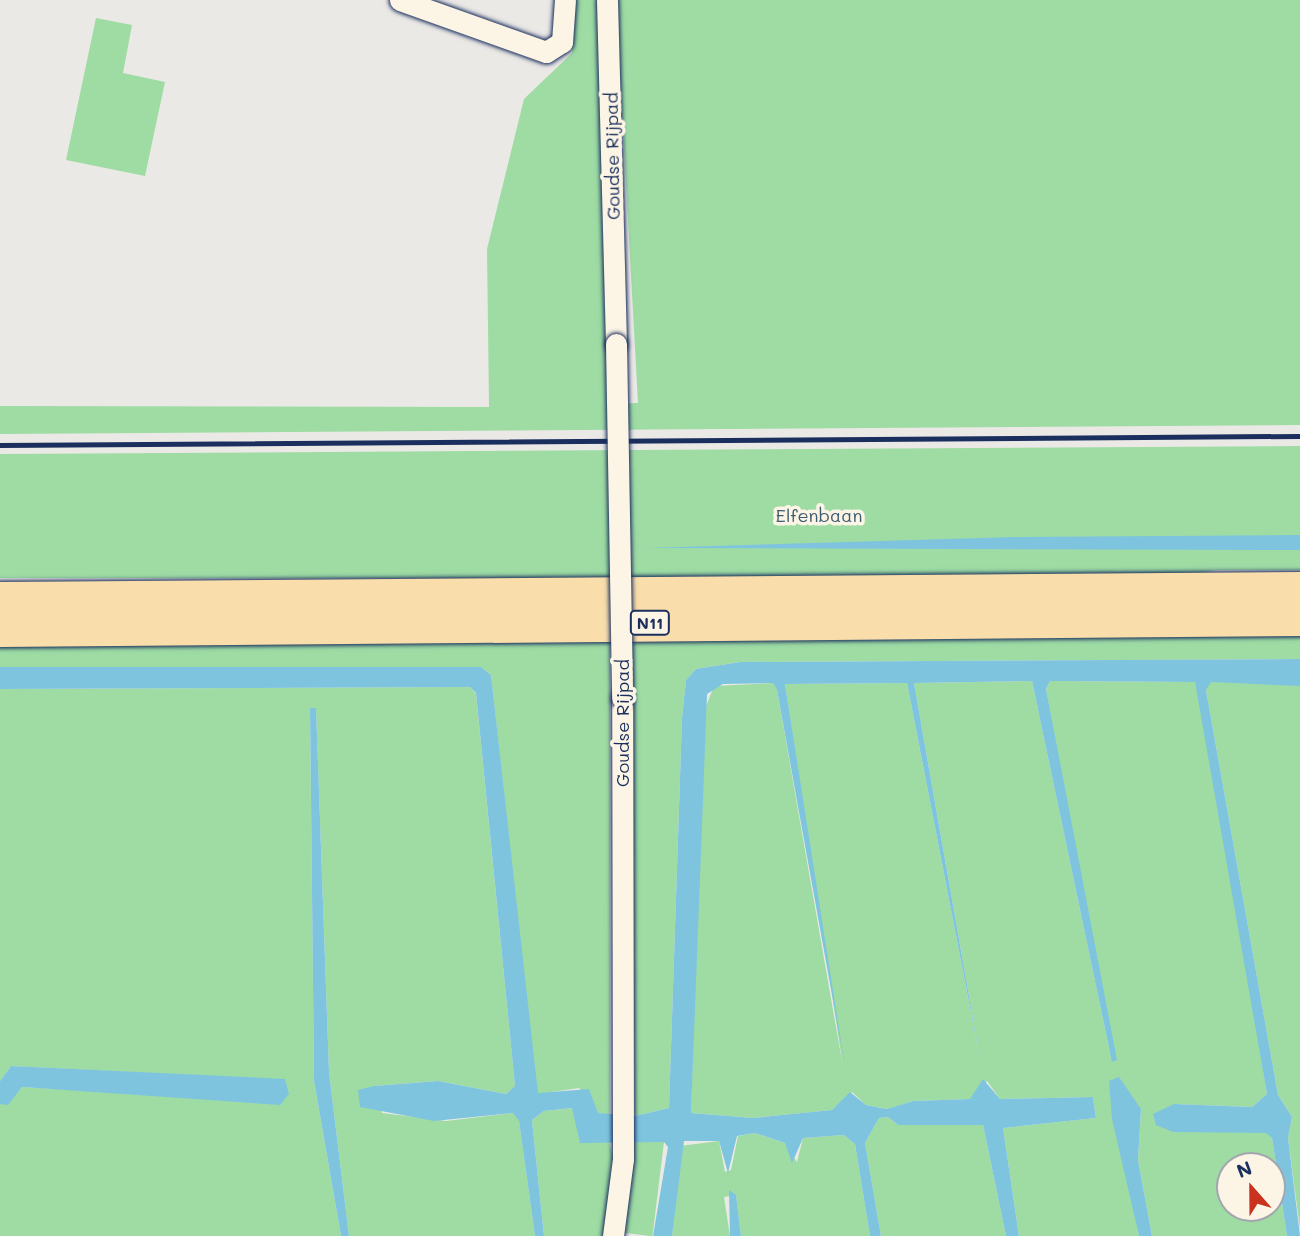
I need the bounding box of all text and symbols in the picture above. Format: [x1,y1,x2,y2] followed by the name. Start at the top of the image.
[600,92,624,220] street label: Goudse Rijpad
[776,504,862,526] park label: Elfenbaan
[629,610,671,636] road number: N11
[611,659,633,787] street label: Goudse Rijpad
[1216,1152,1286,1222] north arrow
[1233,1155,1255,1183] text: N

